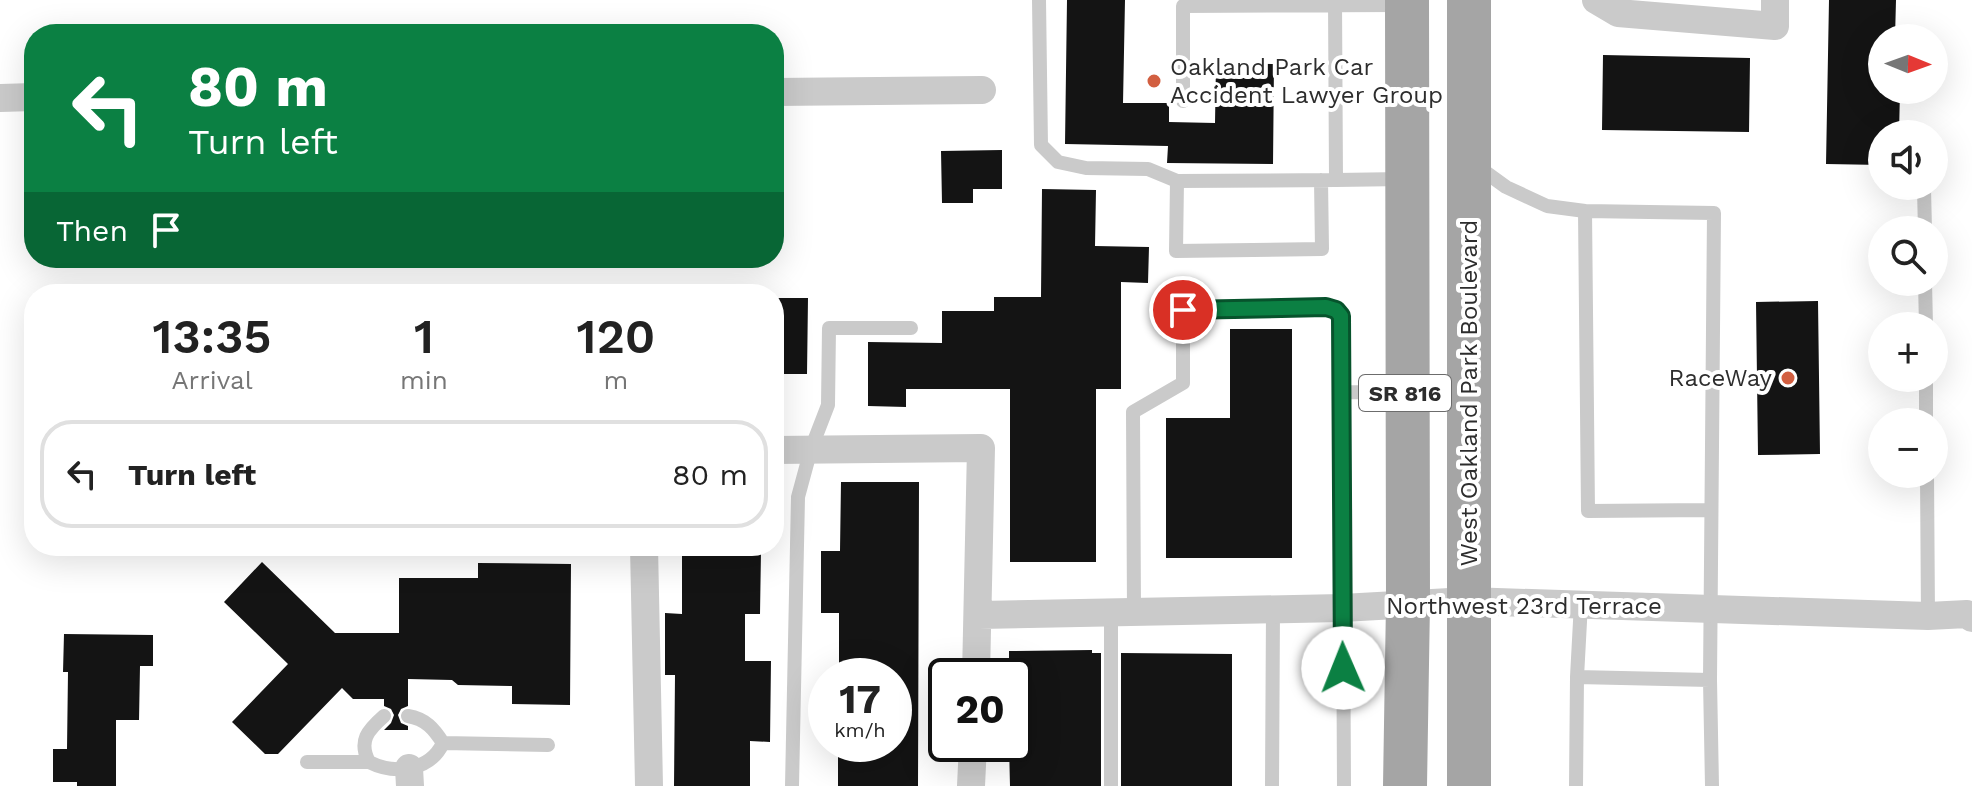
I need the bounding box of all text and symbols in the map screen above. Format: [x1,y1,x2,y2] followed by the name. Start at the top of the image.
[1868,24,1948,104] north arrow
[1868,24,1948,488] map controls
[1170,53,1443,109] place label: Oakland Park Car Accident Lawyer Group
[188,54,328,120] text: 80 m
[56,56,160,160] icon: left
[1145,72,1163,90] marker: Oakland Park Car Accident Lawyer Group
[1868,120,1948,200] button: sound
[188,121,338,163] text: Turn left
[144,208,188,252] icon: arrive
[56,213,128,248] text: Then
[1868,216,1948,296] button: search
[1455,220,1483,566] street label: West Oakland Park Boulevard
[1149,276,1217,344] pin
[1161,288,1205,332] icon: arrive
[153,308,271,365] text: 13:35
[414,308,434,365] text: 1
[576,308,655,365] text: 120
[1868,312,1948,392] button: +
[1669,364,1773,392] place label: RaceWay
[171,365,253,395] text: Arrival
[400,365,448,395] text: min
[604,365,628,395] text: m
[1779,369,1797,387] marker: RaceWay
[1359,375,1451,411] road number: SR 816
[1868,408,1948,488] button: −
[60,452,104,496] icon: left
[128,457,256,492] text: Turn left
[672,457,748,492] text: 80 m
[1386,592,1662,620] street label: Northwest 23rd Terrace
[1301,626,1385,710] position arrow
[928,658,1032,762] speed limit sign: 20
[839,676,881,723] text: 17
[834,718,886,742] text: km/h

